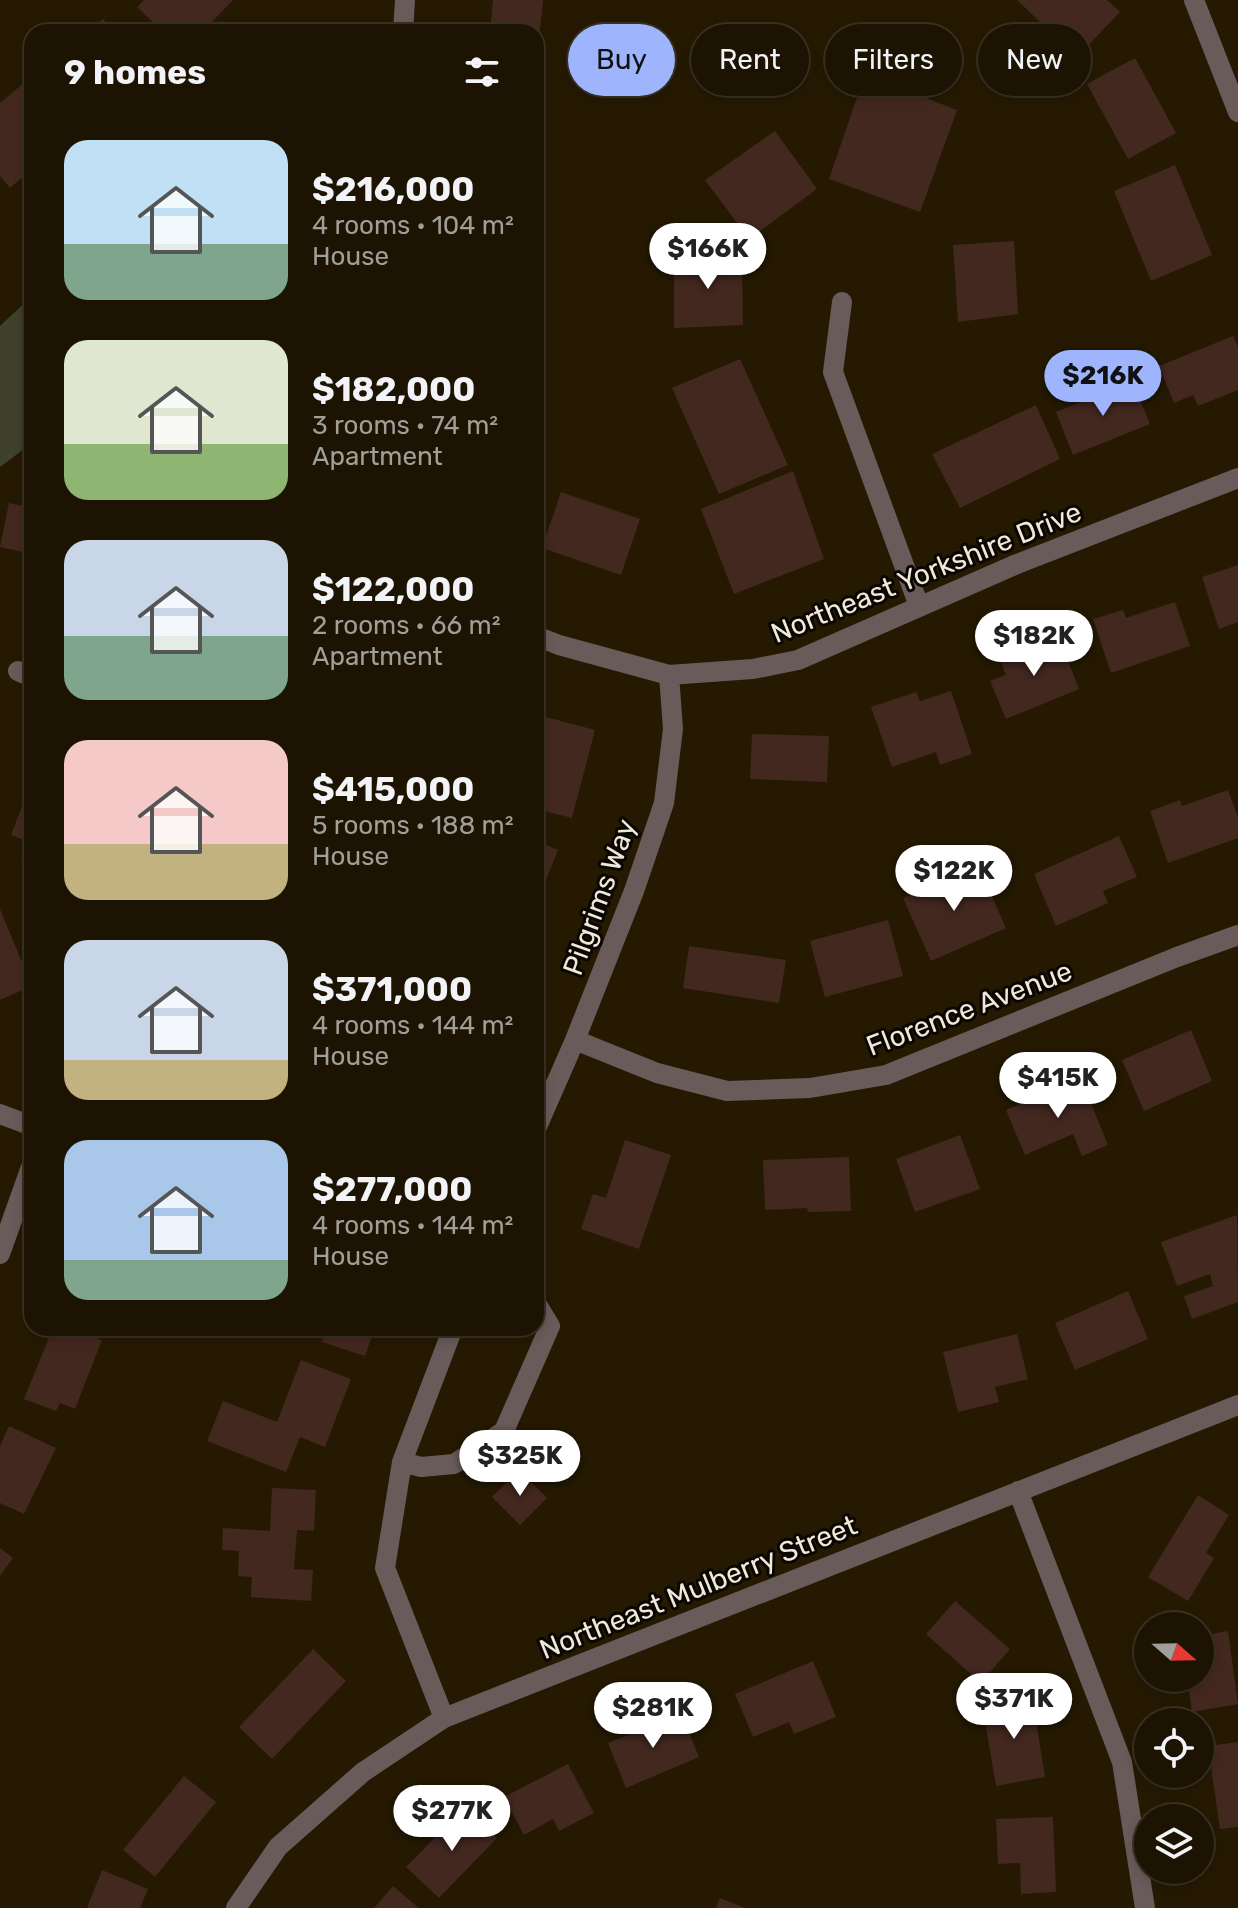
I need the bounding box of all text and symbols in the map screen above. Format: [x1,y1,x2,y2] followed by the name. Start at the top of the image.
[568,24,675,96] chip: Buy
[691,24,809,96] chip: Rent
[825,24,962,96] chip: Filters
[978,24,1091,96] chip: New
[460,50,504,94] icon: filters
[64,52,206,93] text: 9 homes
[312,169,474,210] text: $216,000
[128,172,224,268] icon: home
[312,210,514,241] text: 4 rooms · 104 m²
[652,223,764,291] pin: $166K
[667,233,749,264] text: $166K
[312,241,389,272] text: House
[1047,350,1159,418] pin: $216K
[1062,360,1144,391] text: $216K
[312,369,475,410] text: $182,000
[128,372,224,468] icon: home
[312,410,498,441] text: 3 rooms · 74 m²
[312,441,443,472] text: Apartment
[766,495,1086,650] street label: Northeast Yorkshire Drive
[312,569,474,610] text: $122,000
[128,572,224,668] icon: home
[312,610,501,641] text: 2 rooms · 66 m²
[978,610,1090,678] pin: $182K
[993,620,1075,651] text: $182K
[312,641,443,672] text: Apartment
[312,769,474,810] text: $415,000
[128,772,224,868] icon: home
[312,810,514,841] text: 5 rooms · 188 m²
[556,815,643,980] street label: Pilgrims Way
[312,841,389,872] text: House
[898,845,1010,913] pin: $122K
[913,855,995,886] text: $122K
[862,954,1077,1063] street label: Florence Avenue
[312,969,472,1010] text: $371,000
[128,972,224,1068] icon: home
[312,1010,513,1041] text: 4 rooms · 144 m²
[312,1041,389,1072] text: House
[1002,1052,1114,1120] pin: $415K
[1017,1062,1099,1093] text: $415K
[312,1169,472,1210] text: $277,000
[128,1172,224,1268] icon: home
[312,1210,513,1241] text: 4 rooms · 144 m²
[312,1241,389,1272] text: House
[464,1430,576,1498] pin: $325K
[477,1440,563,1471] text: $325K
[535,1509,862,1666] street label: Northeast Mulberry Street
[1134,1612,1214,1692] north arrow
[1134,1612,1214,1884] map controls
[958,1673,1070,1741] pin: $371K
[597,1682,709,1750] pin: $281K
[974,1683,1054,1714] text: $371K
[612,1692,694,1723] text: $281K
[1134,1708,1214,1788] button: locate
[396,1785,508,1853] pin: $277K
[411,1795,493,1826] text: $277K
[1134,1804,1214,1884] button: layers

